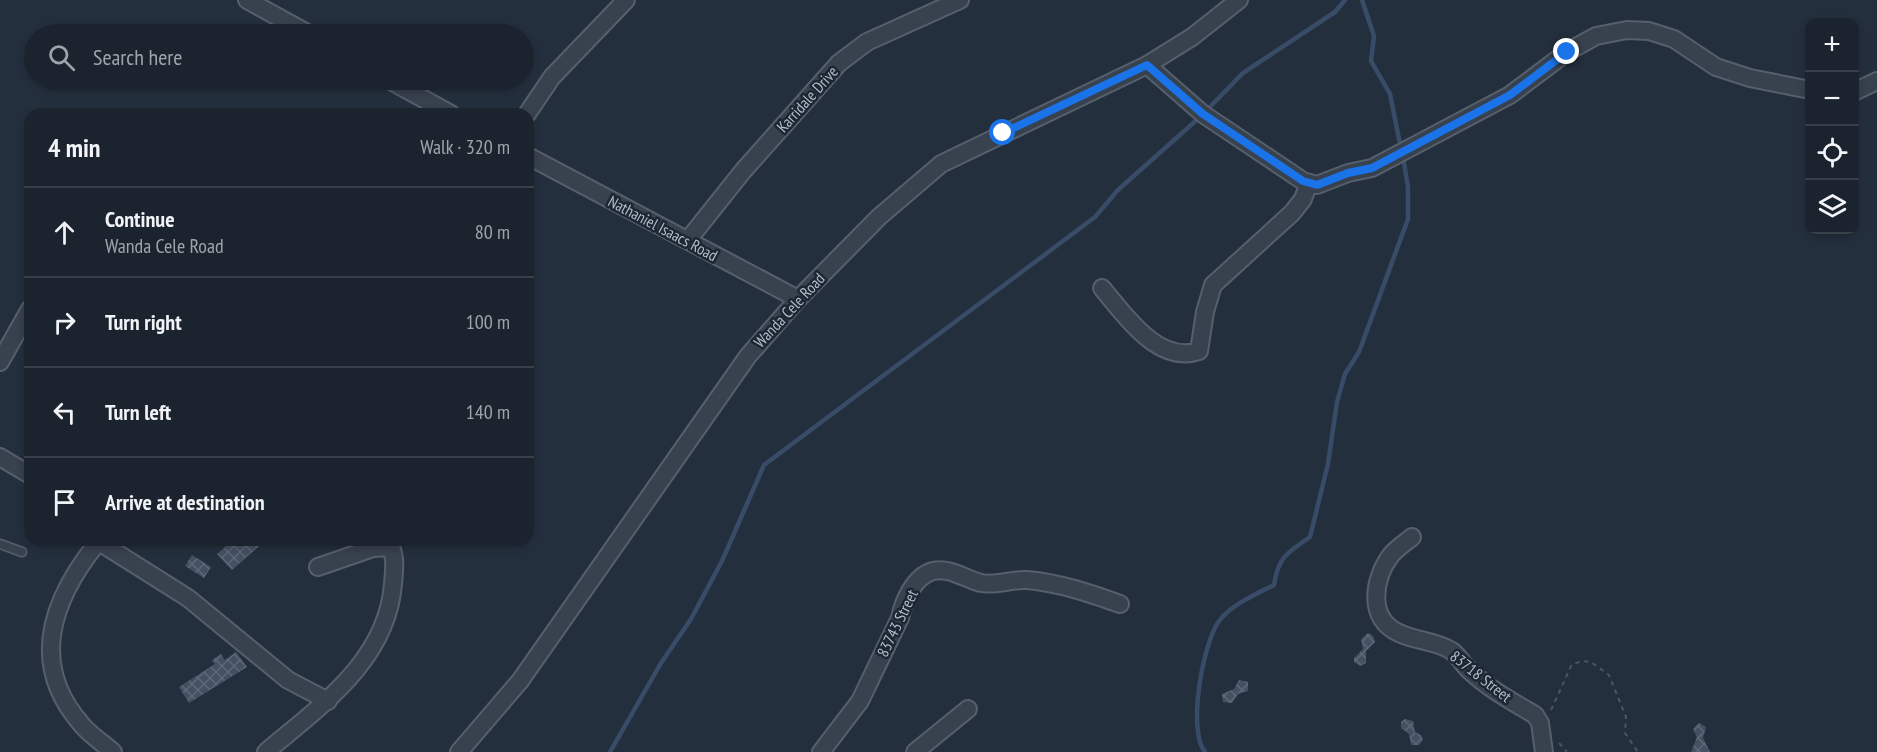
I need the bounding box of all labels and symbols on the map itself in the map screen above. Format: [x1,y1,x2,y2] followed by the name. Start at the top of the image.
[1553,38,1579,64] route end
[772,62,842,136] street label: Karridale Drive
[989,119,1015,145] route start
[605,191,721,265] street label: Nathaniel Isaacs Road
[749,268,829,352] street label: Wanda Cele Road
[872,585,922,660] street label: 83743 Street
[1446,646,1516,707] street label: 83718 Street

